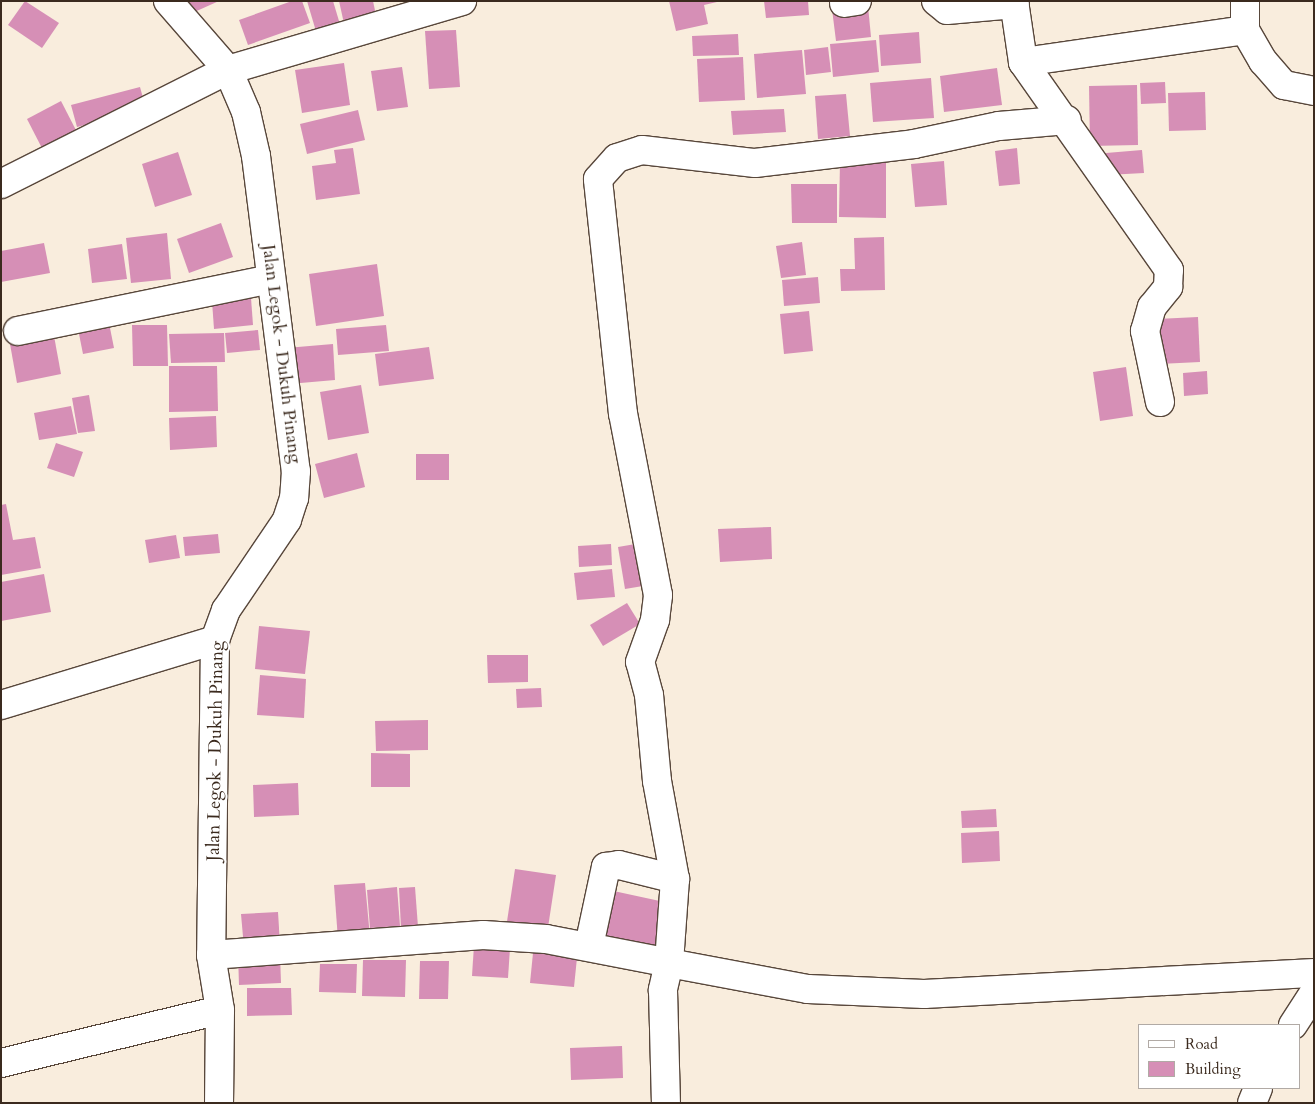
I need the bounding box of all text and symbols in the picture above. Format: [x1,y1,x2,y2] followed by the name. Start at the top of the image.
[257,243,305,465] street label: Jalan Legok - Dukuh Pinang
[203,641,229,861] street label: Jalan Legok - Dukuh Pinang
[1138,1024,1300,1089] legend
[1185,1034,1218,1054] text: Road
[1185,1059,1241,1079] text: Building

